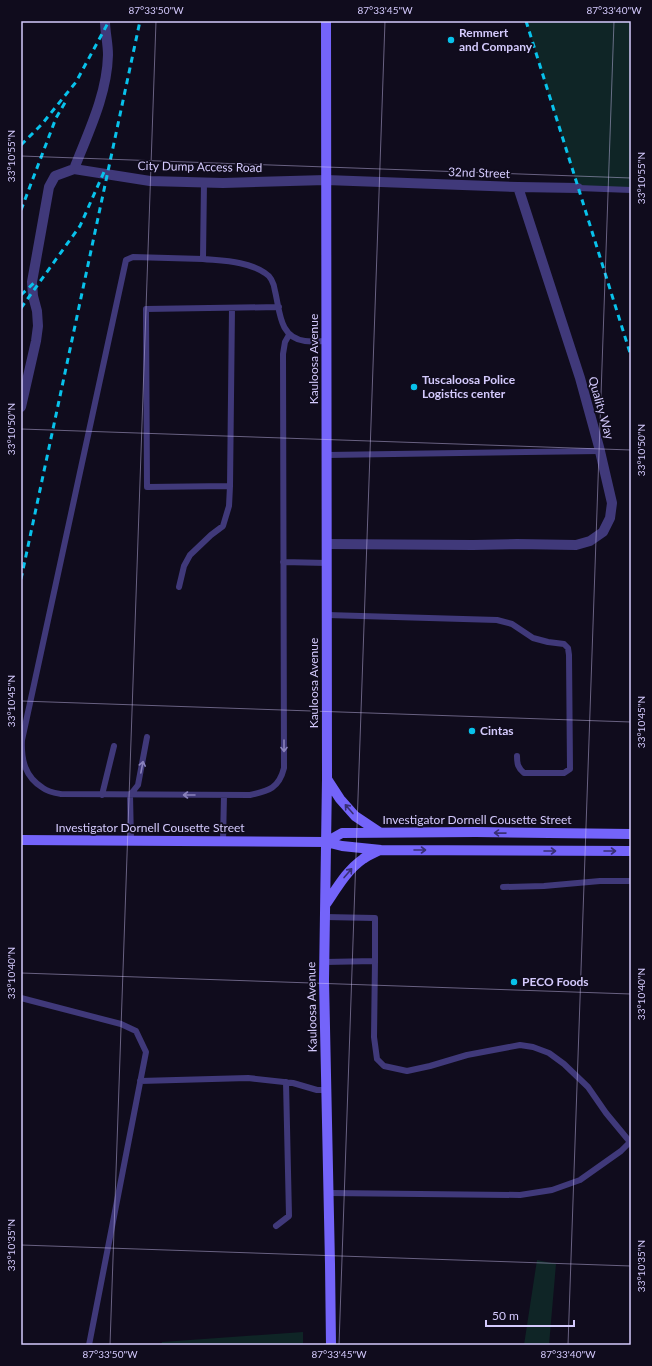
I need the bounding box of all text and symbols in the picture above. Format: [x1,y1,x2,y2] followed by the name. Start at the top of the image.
[128,4,184,16] text: 87°33'50"W
[357,4,413,16] text: 87°33'45"W
[586,4,642,16] text: 87°33'40"W
[459,25,533,54] place label: Remmert and Company
[446,35,456,45] marker: Remmert and Company
[5,130,17,182] text: 33°10'55"N
[635,152,647,204] text: 33°10'55"N
[137,158,263,175] street label: City Dump Access Road
[448,164,511,181] street label: 32nd Street
[306,314,321,404] street label: Kauloosa Avenue
[422,372,516,401] place label: Tuscaloosa Police Logistics center
[585,375,618,442] street label: Quality Way
[409,382,419,392] marker: Tuscaloosa Police Logistics center
[5,403,17,455] text: 33°10'50"N
[635,424,647,476] text: 33°10'50"N
[306,638,321,728] street label: Kauloosa Avenue
[5,675,17,727] text: 33°10'45"N
[635,696,647,748] text: 33°10'45"N
[480,723,514,738] place label: Cintas
[467,726,477,736] marker: Cintas
[280,739,288,752] one-way arrow
[138,761,146,774] one-way arrow
[183,791,196,799] one-way arrow
[345,804,354,815] one-way arrow
[382,812,572,827] street label: Investigator Dornell Cousette Street
[55,820,245,835] street label: Investigator Dornell Cousette Street
[494,829,507,836] one-way arrow
[413,846,426,854] one-way arrow
[543,847,556,855] one-way arrow
[603,847,616,855] one-way arrow
[344,867,353,878] one-way arrow
[5,947,17,999] text: 33°10'40"N
[303,962,320,1052] street label: Kauloosa Avenue
[635,968,647,1020] text: 33°10'40"N
[522,974,589,989] place label: PECO Foods
[509,977,519,987] marker: PECO Foods
[5,1219,17,1271] text: 33°10'35"N
[635,1240,647,1292] text: 33°10'35"N
[486,1302,574,1328] scale bar
[492,1308,519,1323] text: 50 m
[82,1348,138,1360] text: 87°33'50"W
[311,1348,367,1360] text: 87°33'45"W
[540,1348,596,1360] text: 87°33'40"W

